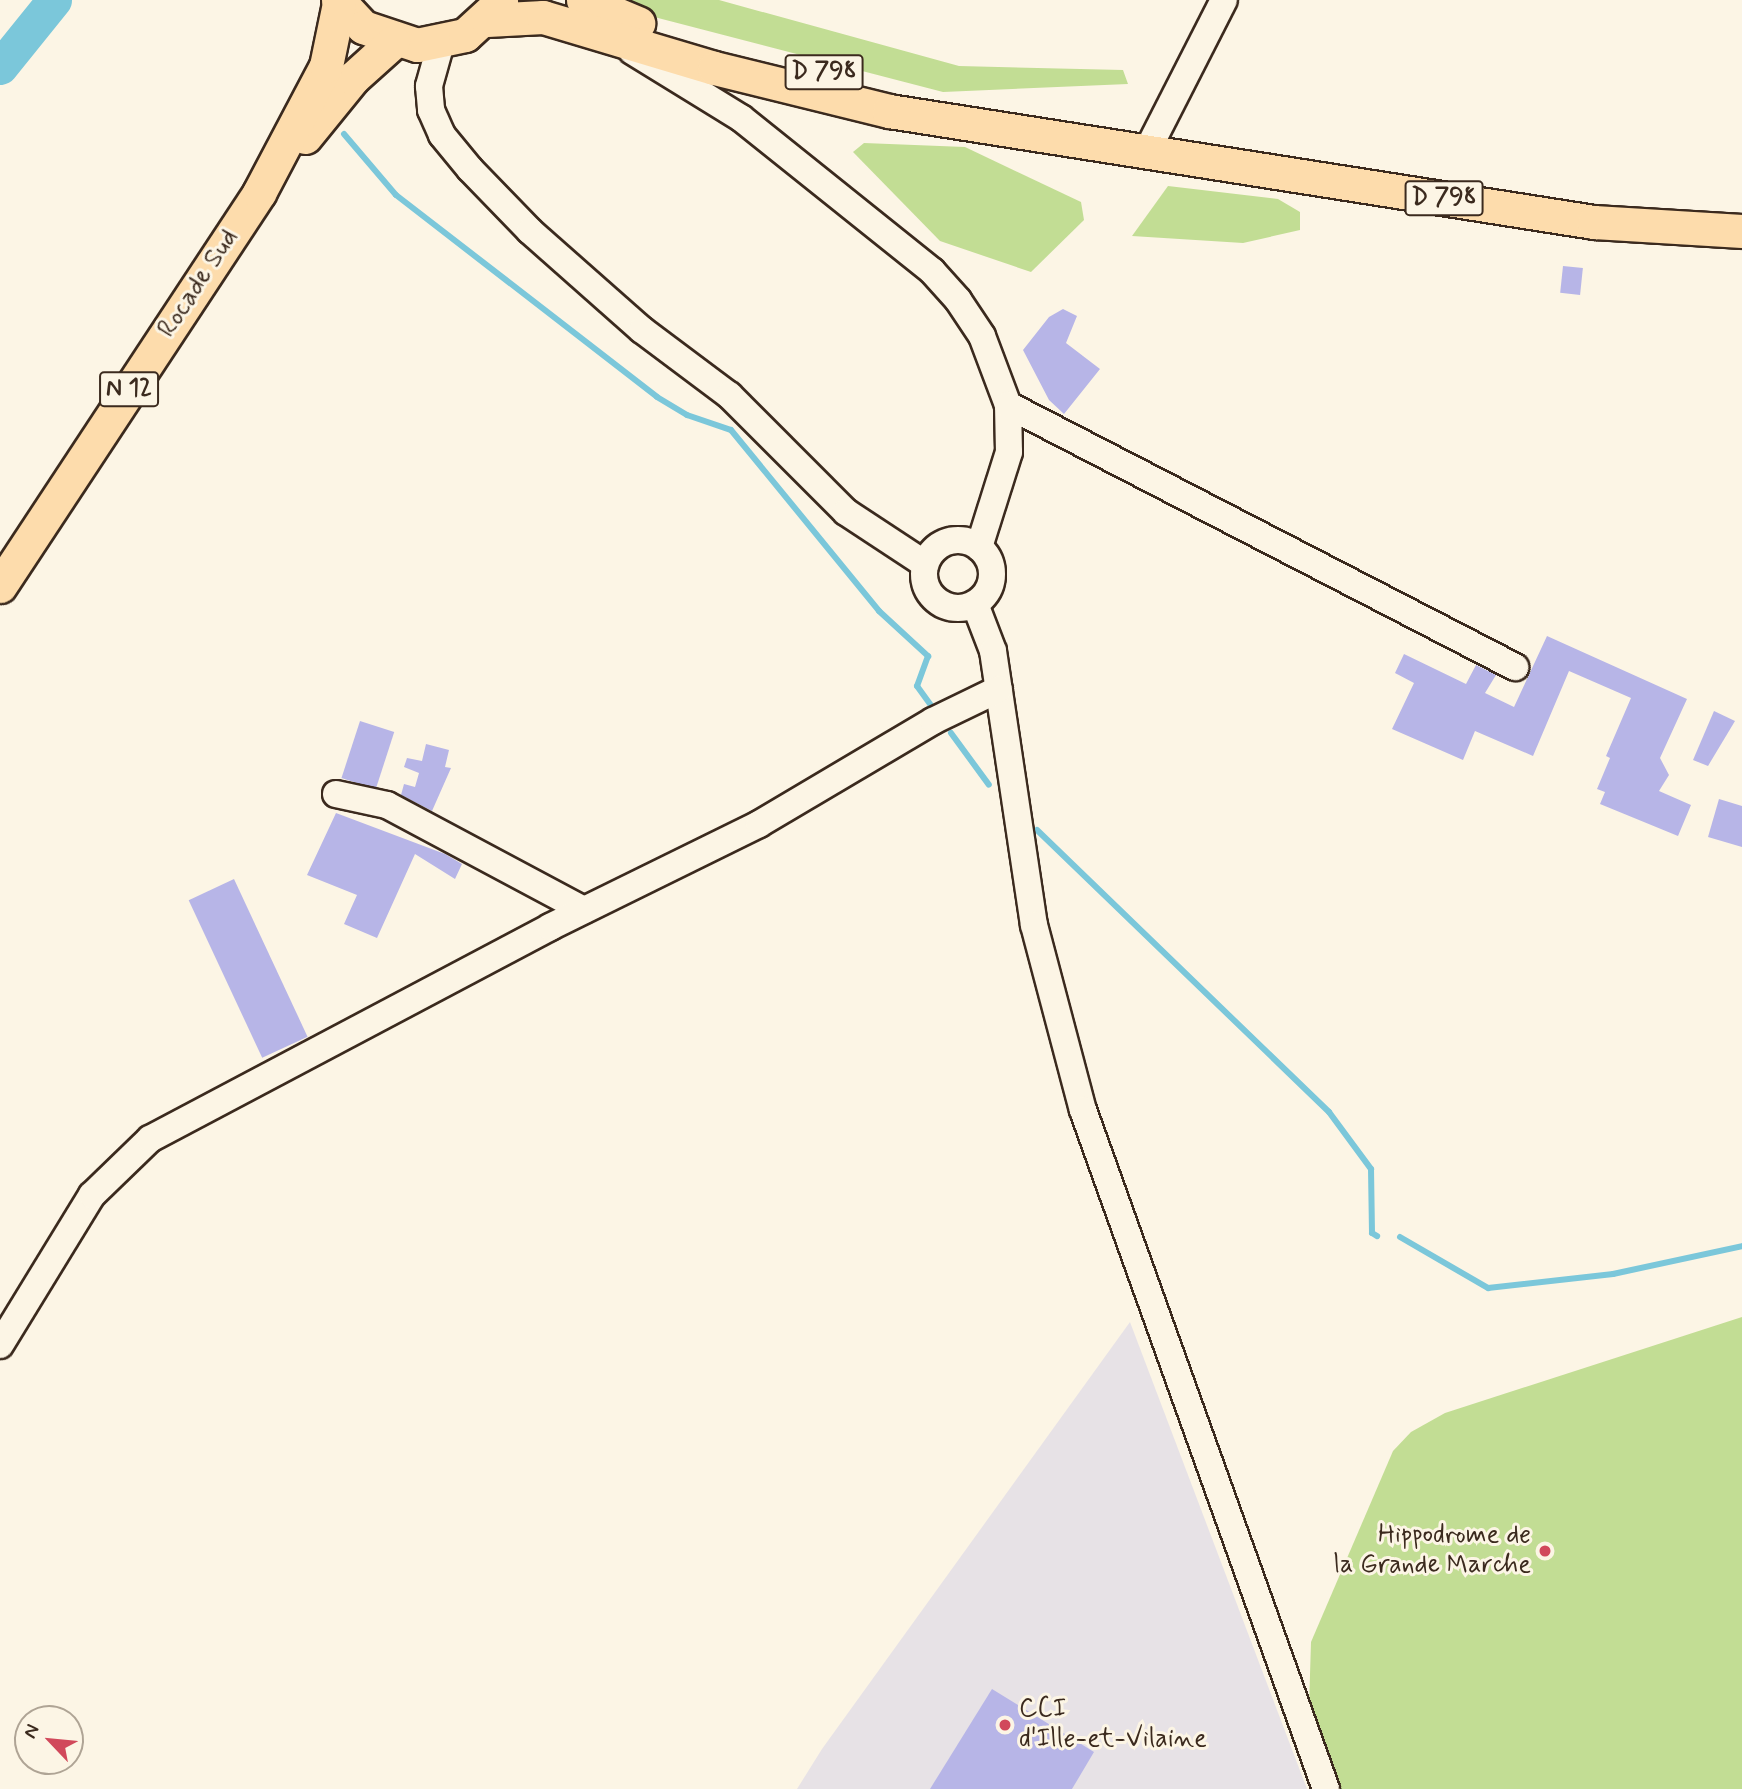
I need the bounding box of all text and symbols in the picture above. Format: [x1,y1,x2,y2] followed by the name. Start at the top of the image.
[784,52,864,92] road number: D 798
[1404,178,1484,218] road number: D 798
[152,224,246,344] street label: Rocade Sud
[97,368,160,410] road number: N 12
[1327,1520,1531,1582] place label: Hippodrome de la Grande Marche
[1537,1543,1553,1559] marker: Hippodrome de la Grande Marche
[1019,1694,1207,1756] place label: CCI d'Ille-et-Vilaine
[14,1705,84,1775] north arrow
[997,1717,1013,1733] marker: CCI d'Ille-et-Vilaine
[17,1720,45,1743] text: N

